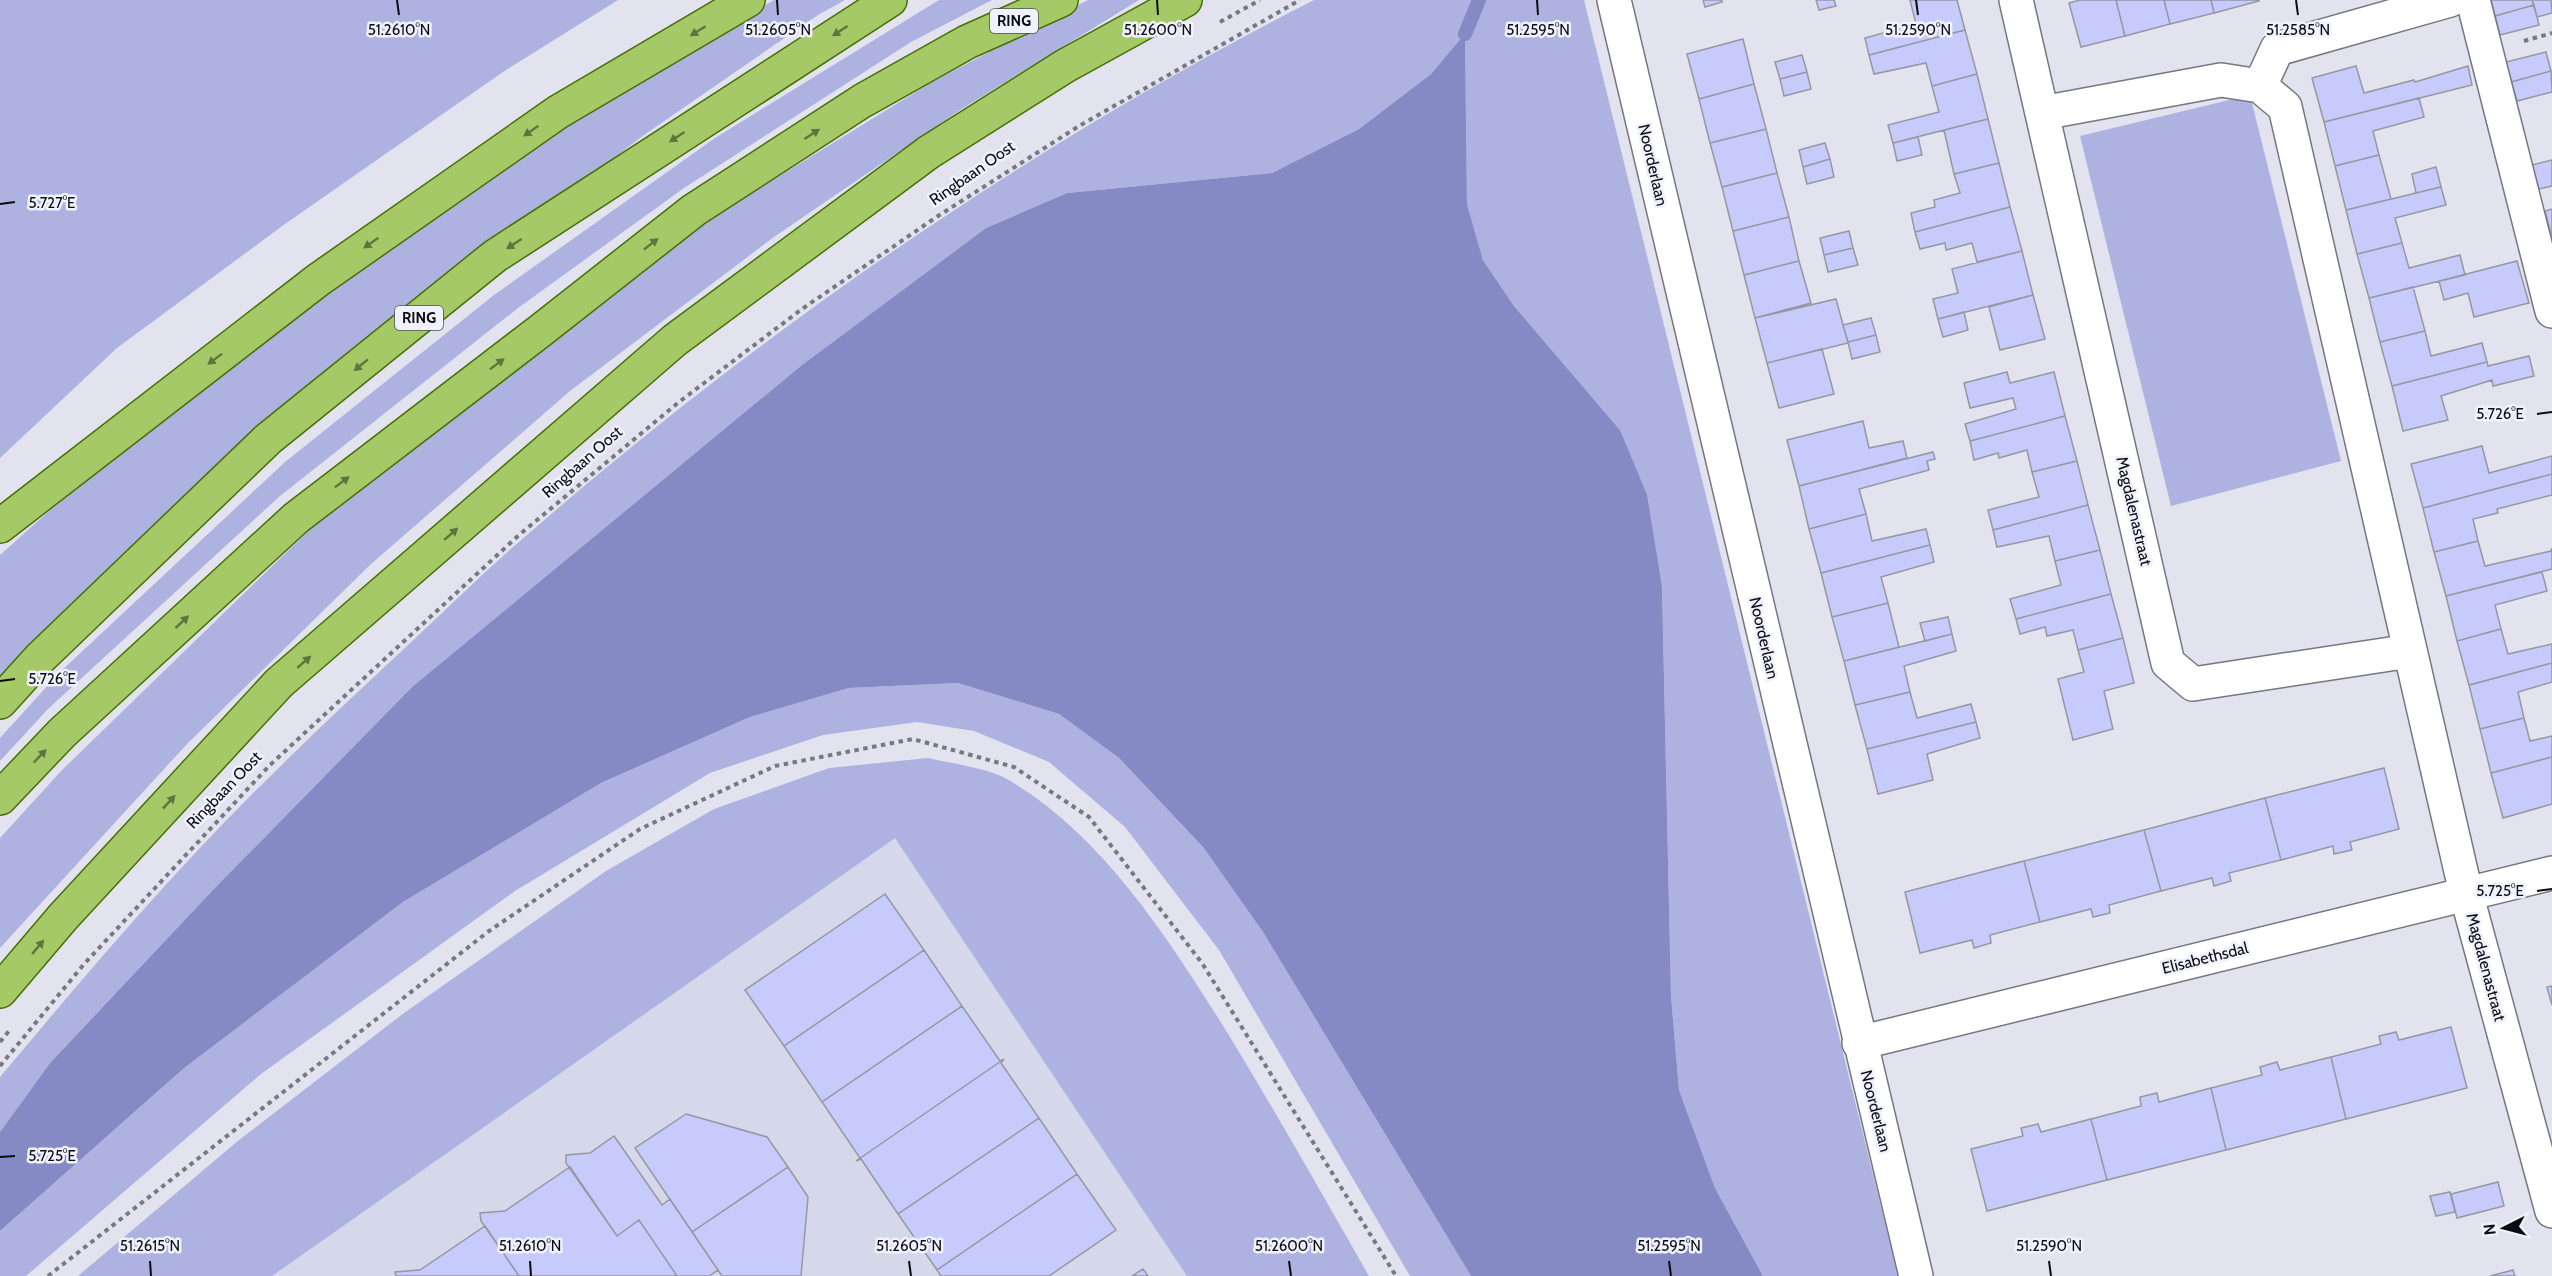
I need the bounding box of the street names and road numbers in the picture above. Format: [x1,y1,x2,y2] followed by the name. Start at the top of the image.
[990,9,1038,33] road number: RING
[1634,122,1672,208] street label: Noorderlaan
[926,136,1019,209] street label: Ringbaan Oost
[395,306,443,330] road number: RING
[538,422,626,502] street label: Ringbaan Oost
[2112,455,2156,568] street label: Magdalenastraat
[1745,595,1783,681] street label: Noorderlaan
[183,747,266,832] street label: Ringbaan Oost
[2462,911,2510,1024] street label: Magdalenastraat
[2160,938,2250,978] street label: Elisabethsdal
[1857,1068,1895,1154] street label: Noorderlaan

